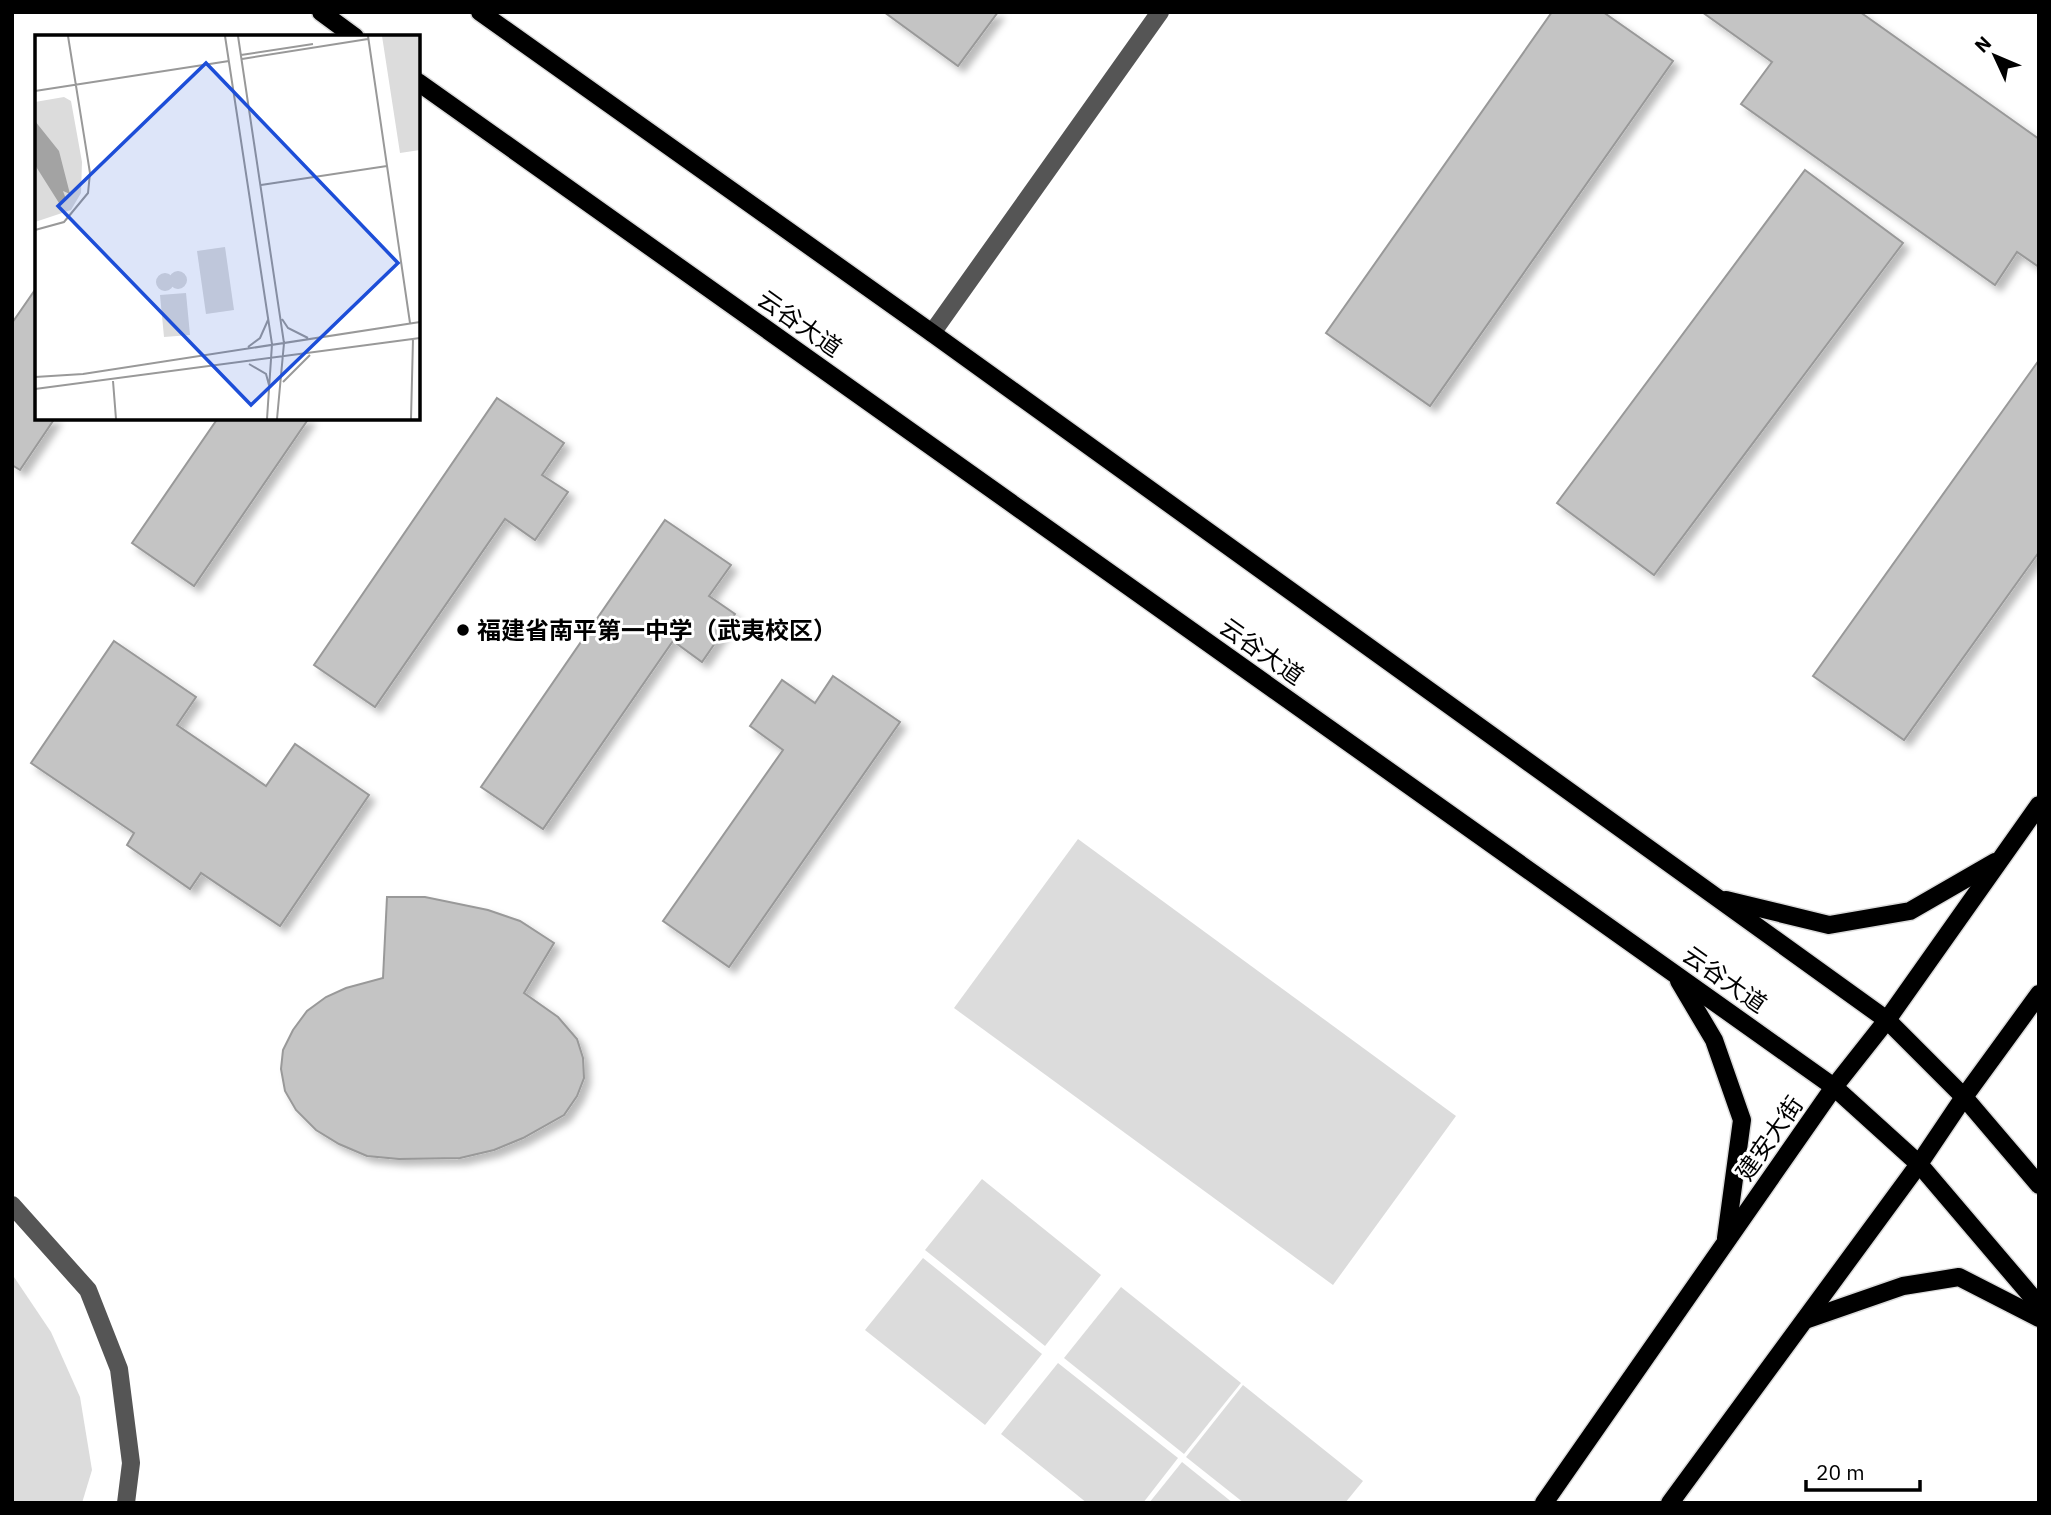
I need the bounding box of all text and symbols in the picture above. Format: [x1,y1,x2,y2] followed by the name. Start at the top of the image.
[1960,21,2030,91] north arrow
[1969,31,1996,57] text: N
[35,35,420,420] inset map
[752,282,848,364] street label: 云谷大道
[1214,610,1310,692] street label: 云谷大道
[477,614,837,646] place label: 福建省南平第一中学（武夷校区）
[455,622,471,638] marker: 福建省南平第一中学（武夷校区）
[1677,938,1773,1020] street label: 云谷大道
[1728,1090,1810,1186] street label: 建安大街
[1806,1448,1920,1492] scale bar
[1816,1458,1865,1486] text: 20 m

